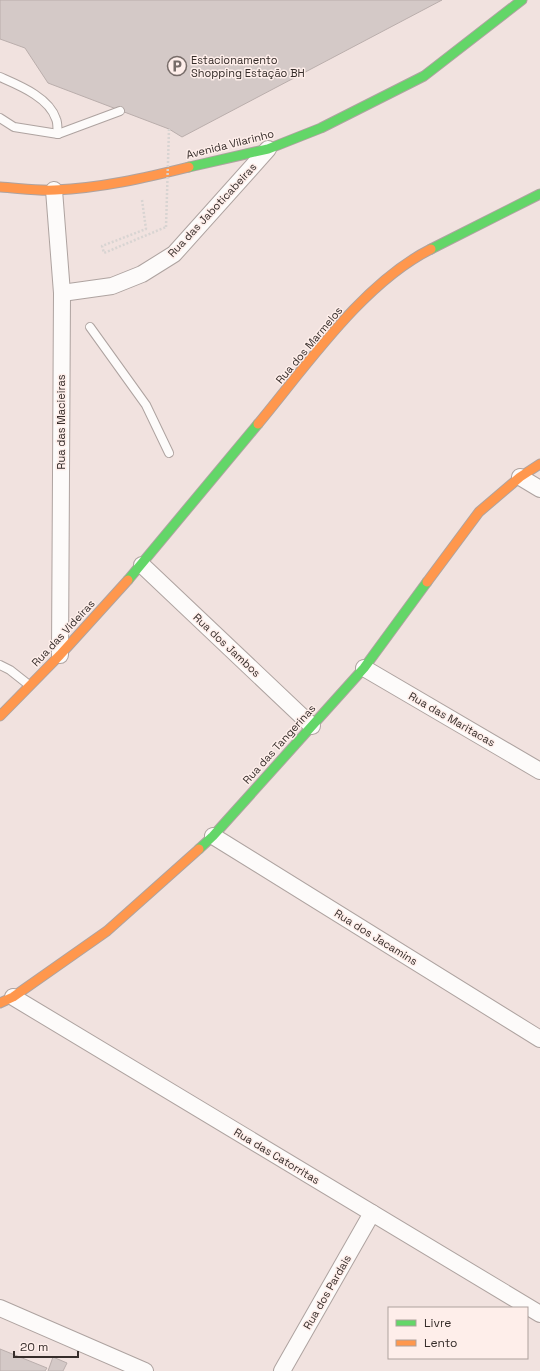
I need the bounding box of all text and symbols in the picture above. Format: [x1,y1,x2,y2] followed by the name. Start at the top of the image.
[191,53,305,80] place label: Estacionamento Shopping Estação BH
[166,55,188,77] parking icon: Estacionamento Shopping Estação BH
[185,126,276,162] street label: Avenida Vilarinho
[165,160,260,260] street label: Rua das Jaboticabeiras
[273,303,346,386] street label: Rua dos Marmelos
[54,374,68,470] street label: Rua das Macieiras
[28,596,98,669] street label: Rua das Videiras
[190,610,264,680] street label: Rua dos Jambos
[406,689,498,750] street label: Rua das Maritacas
[240,701,319,787] street label: Rua das Tangerinas
[332,906,420,968] street label: Rua dos Jacamins
[232,1125,323,1187] street label: Rua das Catorritas
[300,1252,354,1332] street label: Rua dos Pardais
[388,1307,528,1359] legend
[424,1315,451,1331] text: Livre
[14,1333,78,1359] scale bar
[424,1335,458,1351] text: Lento
[20,1339,48,1355] text: 20 m

